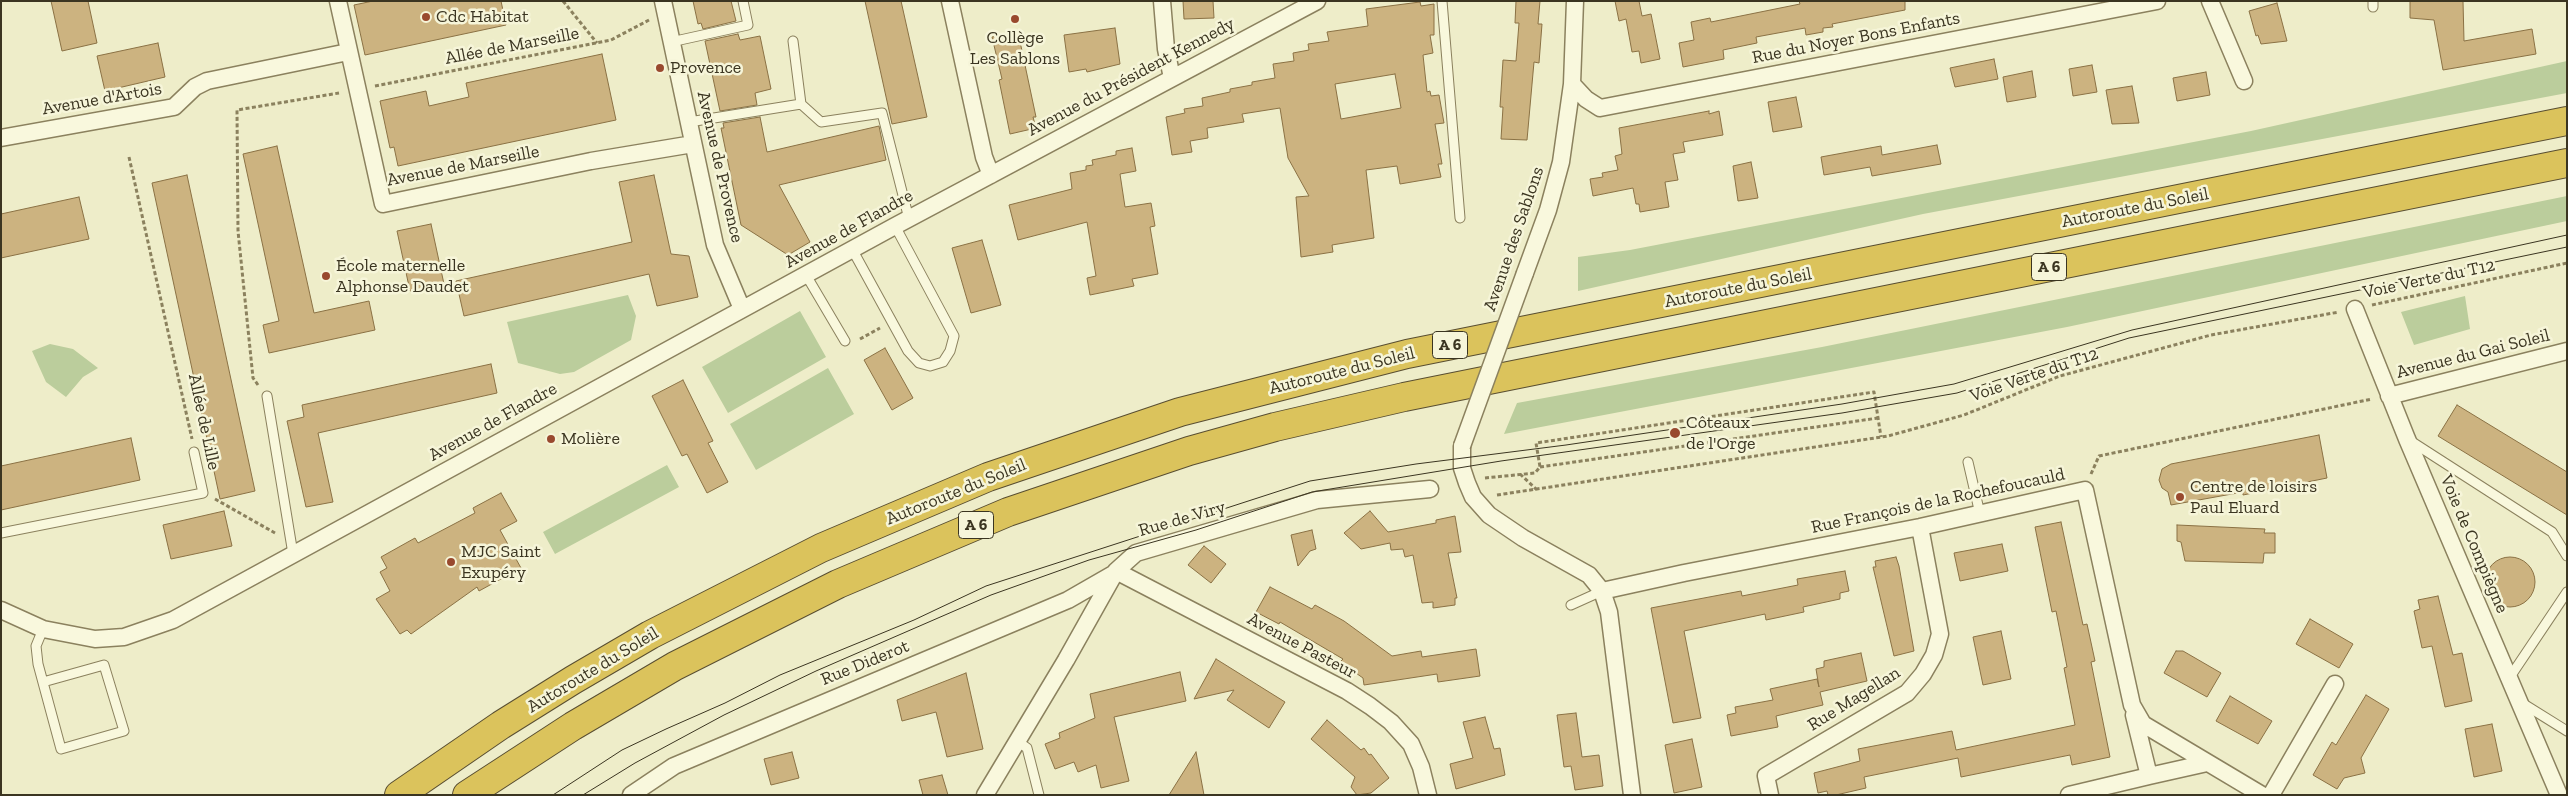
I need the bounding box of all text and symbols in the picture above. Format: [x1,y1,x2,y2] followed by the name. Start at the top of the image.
[436,6,529,28] place label: Cdc Habitat
[1750,7,1962,69] street label: Rue du Noyer Bons Enfants
[420,11,432,23] marker: Cdc Habitat
[1009,13,1021,25] marker: Collège Les Sablons
[1024,13,1238,141] street label: Avenue du Président Kennedy
[443,22,581,70] street label: Allée de Marseille
[970,27,1060,70] place label: Collège Les Sablons
[670,57,741,79] place label: Provence
[654,62,666,74] marker: Provence
[40,78,164,120] street label: Avenue d'Artois
[692,89,748,245] street label: Avenue de Provence
[385,141,541,191] street label: Avenue de Marseille
[1479,164,1549,314] street label: Avenue des Sablons
[2060,183,2210,233] street label: Autoroute du Soleil
[781,185,917,273] street label: Avenue de Flandre
[2032,253,2066,280] road number: A 6
[2361,254,2497,304] street label: Voie Verte du T12
[336,255,469,298] place label: École maternelle Alphonse Daudet
[1663,263,1813,313] street label: Autoroute du Soleil
[320,270,332,282] marker: École maternelle Alphonse Daudet
[2394,324,2552,384] street label: Avenue du Gai Soleil
[1432,332,1468,358] road number: A 6
[1267,342,1417,400] street label: Autoroute du Soleil
[1967,343,2101,407] street label: Voie Verte du T12
[183,372,225,472] street label: Allée de Lille
[425,378,561,466] street label: Avenue de Flandre
[1686,412,1755,454] place label: Côteaux de l'Orge
[1668,426,1682,440] marker: Côteaux de l'Orge
[561,428,620,450] place label: Molière
[545,433,557,445] marker: Molière
[883,454,1029,530] street label: Autoroute du Soleil
[1809,464,2067,538] street label: Rue François de la Rochefoucauld
[2435,472,2513,616] street label: Voie de Compiègne
[2190,476,2317,518] place label: Centre de loisirs Paul Eluard
[2174,491,2186,503] marker: Centre de loisirs Paul Eluard
[1136,496,1228,542] street label: Rue de Viry
[958,512,994,538] road number: A 6
[461,541,541,584] place label: MJC Saint Exupéry
[445,556,457,568] marker: MJC Saint Exupéry
[1244,608,1360,684] street label: Avenue Pasteur
[523,622,663,718] street label: Autoroute du Soleil
[818,636,912,690] street label: Rue Diderot
[1804,662,1904,736] street label: Rue Magellan

